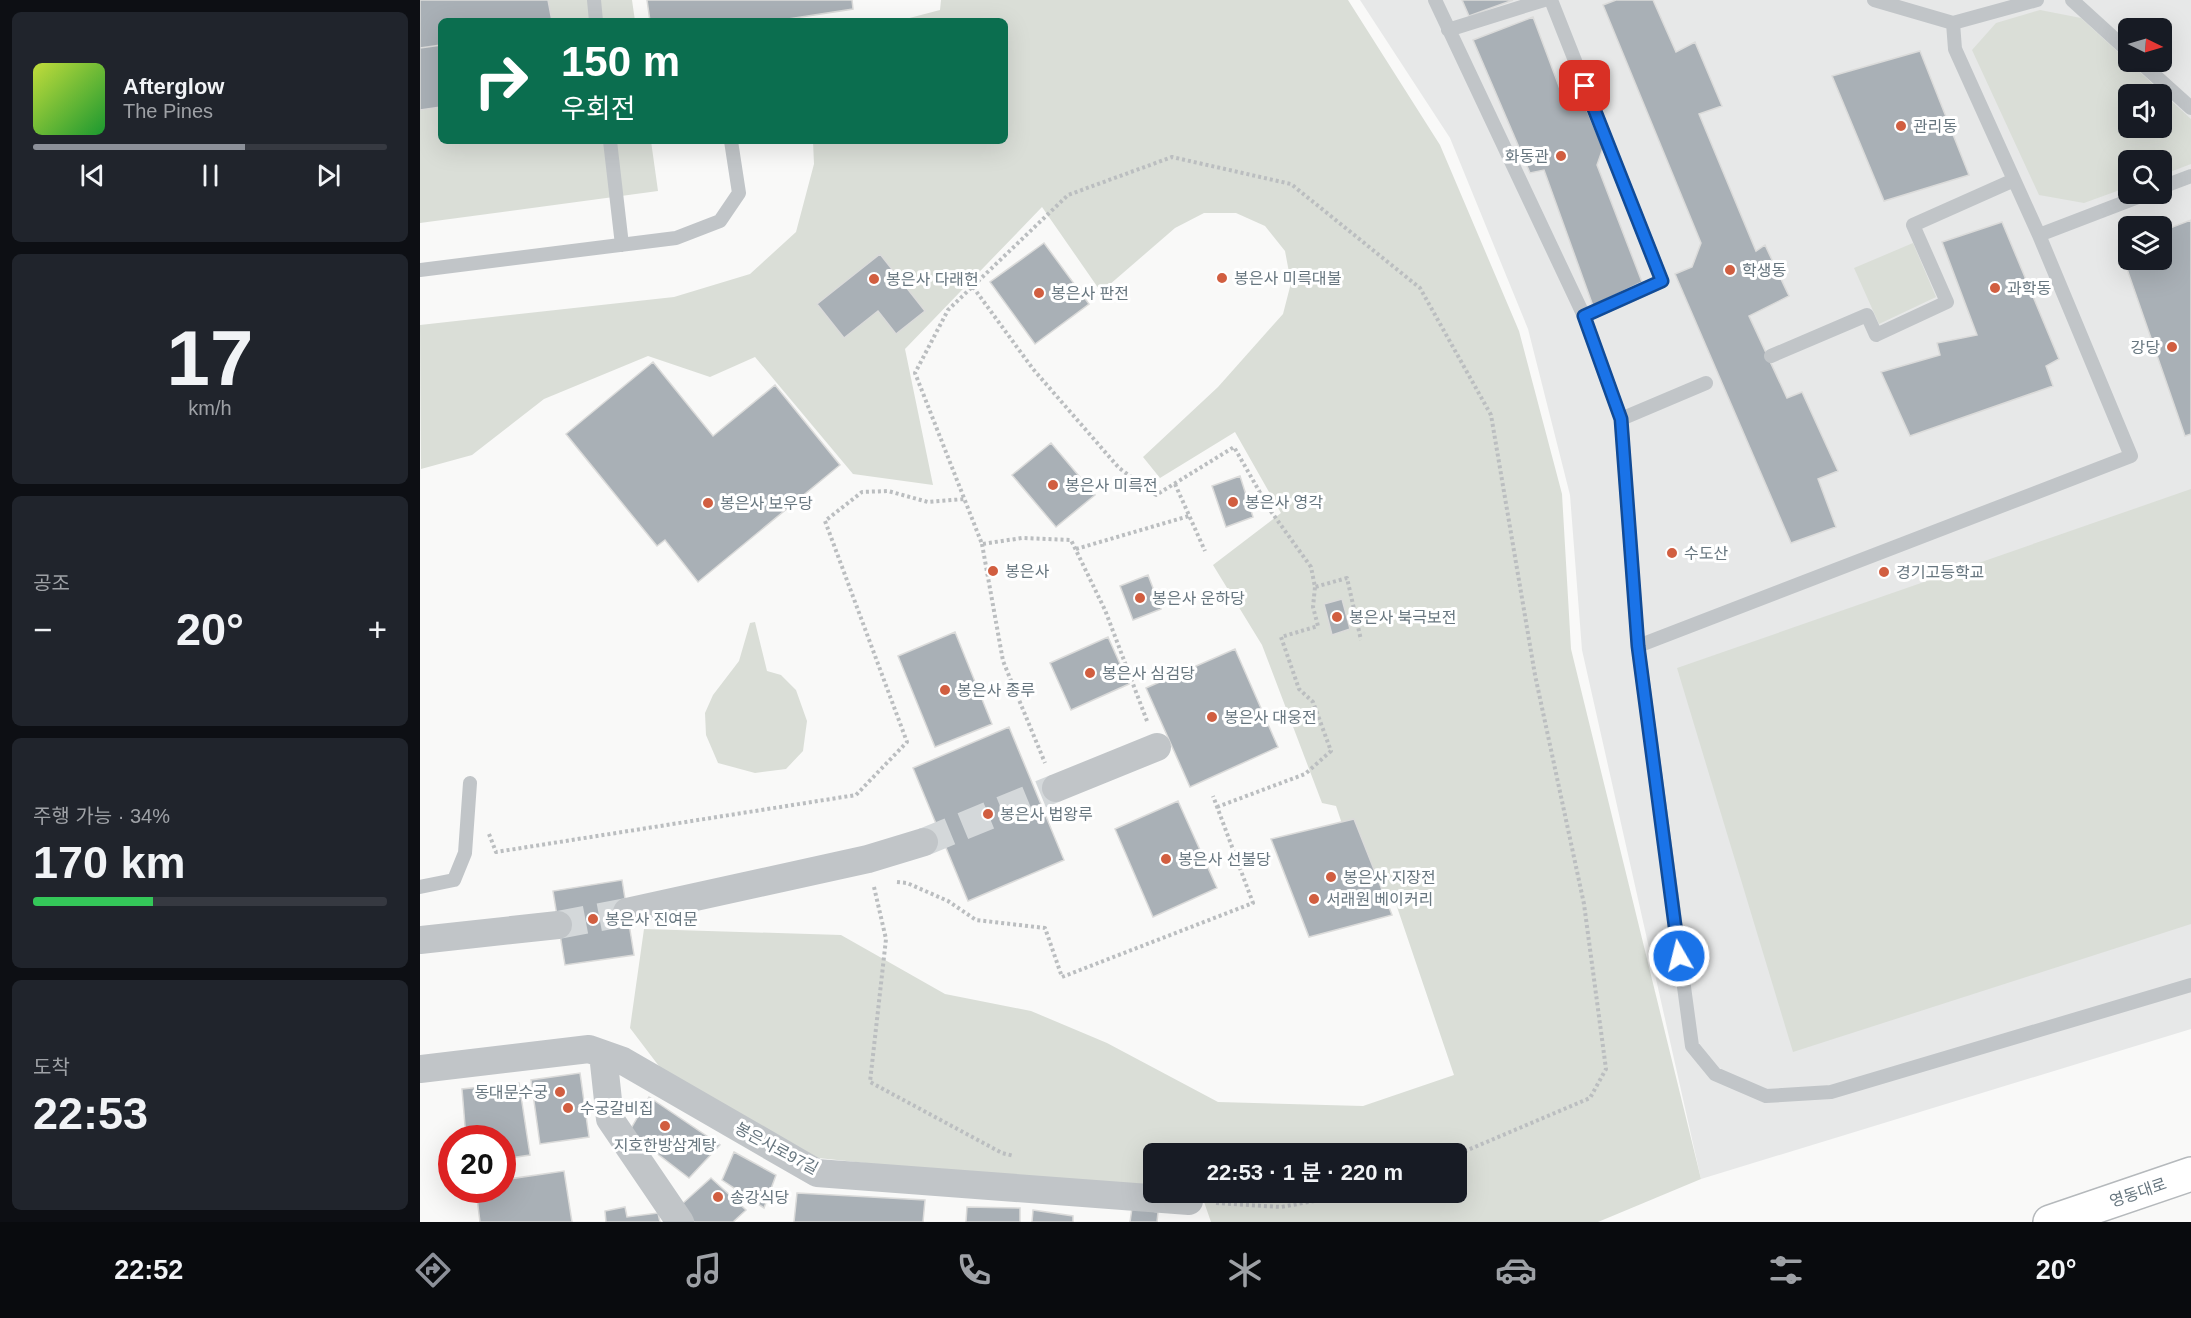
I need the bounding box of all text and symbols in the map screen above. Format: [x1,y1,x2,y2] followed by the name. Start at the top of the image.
[2118,18,2172,72] north arrow
[2118,18,2172,270] map controls
[561,38,680,85] text: 150 m
[462,42,540,120] icon: right
[1559,60,1610,111] pin
[1568,69,1601,102] icon: arrive
[123,74,224,99] text: Afterglow
[2118,84,2172,138] button: sound
[561,94,636,124] text: 우회전
[123,100,213,122] text: The Pines
[1913,118,1957,135] place label: 관리동
[1894,119,1908,133] marker: 관리동
[1505,148,1549,165] place label: 화동관
[1554,149,1568,163] marker: 화동관
[2118,150,2172,204] button: search
[76,159,109,192] icon: previous
[194,159,227,192] icon: pause
[312,159,345,192] icon: next
[2118,216,2172,270] button: layers
[1742,262,1786,279] place label: 학생동
[1723,263,1737,277] marker: 학생동
[1234,270,1342,287] place label: 봉은사 미륵대불
[886,271,979,288] place label: 봉은사 다래헌
[1215,271,1229,285] marker: 봉은사 미륵대불
[867,272,881,286] marker: 봉은사 다래헌
[2007,280,2051,297] place label: 과학동
[1988,281,2002,295] marker: 과학동
[1051,285,1129,302] place label: 봉은사 판전
[1032,286,1046,300] marker: 봉은사 판전
[167,314,253,402] text: 17
[2131,339,2160,356] place label: 강당
[2165,340,2179,354] marker: 강당
[188,397,232,419] text: km/h
[1065,477,1158,494] place label: 봉은사 미륵전
[1046,478,1060,492] marker: 봉은사 미륵전
[1245,494,1323,511] place label: 봉은사 영각
[720,495,813,512] place label: 봉은사 보우당
[1226,495,1240,509] marker: 봉은사 영각
[701,496,715,510] marker: 봉은사 보우당
[1684,545,1728,562] place label: 수도산
[1665,546,1679,560] marker: 수도산
[1005,563,1049,580] place label: 봉은사
[986,564,1000,578] marker: 봉은사
[1896,564,1984,581] place label: 경기고등학교
[1877,565,1891,579] marker: 경기고등학교
[33,572,70,594] text: 공조
[1152,590,1245,607] place label: 봉은사 운하당
[1133,591,1147,605] marker: 봉은사 운하당
[176,604,244,655] text: 20°
[1349,609,1457,626] place label: 봉은사 북극보전
[1330,610,1344,624] marker: 봉은사 북극보전
[33,611,52,648] text: −
[368,611,387,648] text: +
[1102,665,1195,682] place label: 봉은사 심검당
[1083,666,1097,680] marker: 봉은사 심검당
[957,682,1035,699] place label: 봉은사 종루
[938,683,952,697] marker: 봉은사 종루
[1224,709,1317,726] place label: 봉은사 대웅전
[1205,710,1219,724] marker: 봉은사 대웅전
[33,805,170,827] text: 주행 가능 · 34%
[1000,806,1093,823] place label: 봉은사 법왕루
[981,807,995,821] marker: 봉은사 법왕루
[33,837,186,888] text: 170 km
[1178,851,1271,868] place label: 봉은사 선불당
[1159,852,1173,866] marker: 봉은사 선불당
[1343,869,1436,886] place label: 봉은사 지장전
[1324,870,1338,884] marker: 봉은사 지장전
[1326,891,1434,908] place label: 서래원 베이커리
[1307,892,1321,906] marker: 서래원 베이커리
[605,911,698,928] place label: 봉은사 진여문
[586,912,600,926] marker: 봉은사 진여문
[1647,924,1711,988] position arrow
[33,1056,70,1078] text: 도착
[474,1084,548,1101] place label: 동대문수궁
[553,1085,567,1099] marker: 동대문수궁
[33,1088,148,1139] text: 22:53
[580,1100,654,1117] place label: 수궁갈비집
[561,1101,575,1115] marker: 수궁갈비집
[658,1119,672,1133] marker: 지호한방삼계탕
[732,1119,821,1177] street label: 봉은사로97길
[438,1125,516,1203] speed limit sign: 20
[613,1137,717,1154] place label: 지호한방삼계탕
[1207,1160,1403,1185] text: 22:53 · 1 분 · 220 m
[2108,1175,2169,1210] street label: 영동대로
[730,1189,789,1206] place label: 송강식당
[711,1190,725,1204] marker: 송강식당
[412,1249,454,1291] icon: directions
[683,1249,725,1291] icon: music
[953,1249,995,1291] icon: phone
[1224,1249,1266,1291] icon: climate
[1495,1249,1537,1291] icon: car
[1765,1249,1807,1291] icon: filters
[114,1255,183,1285] text: 22:52
[2036,1255,2077,1285] text: 20°

